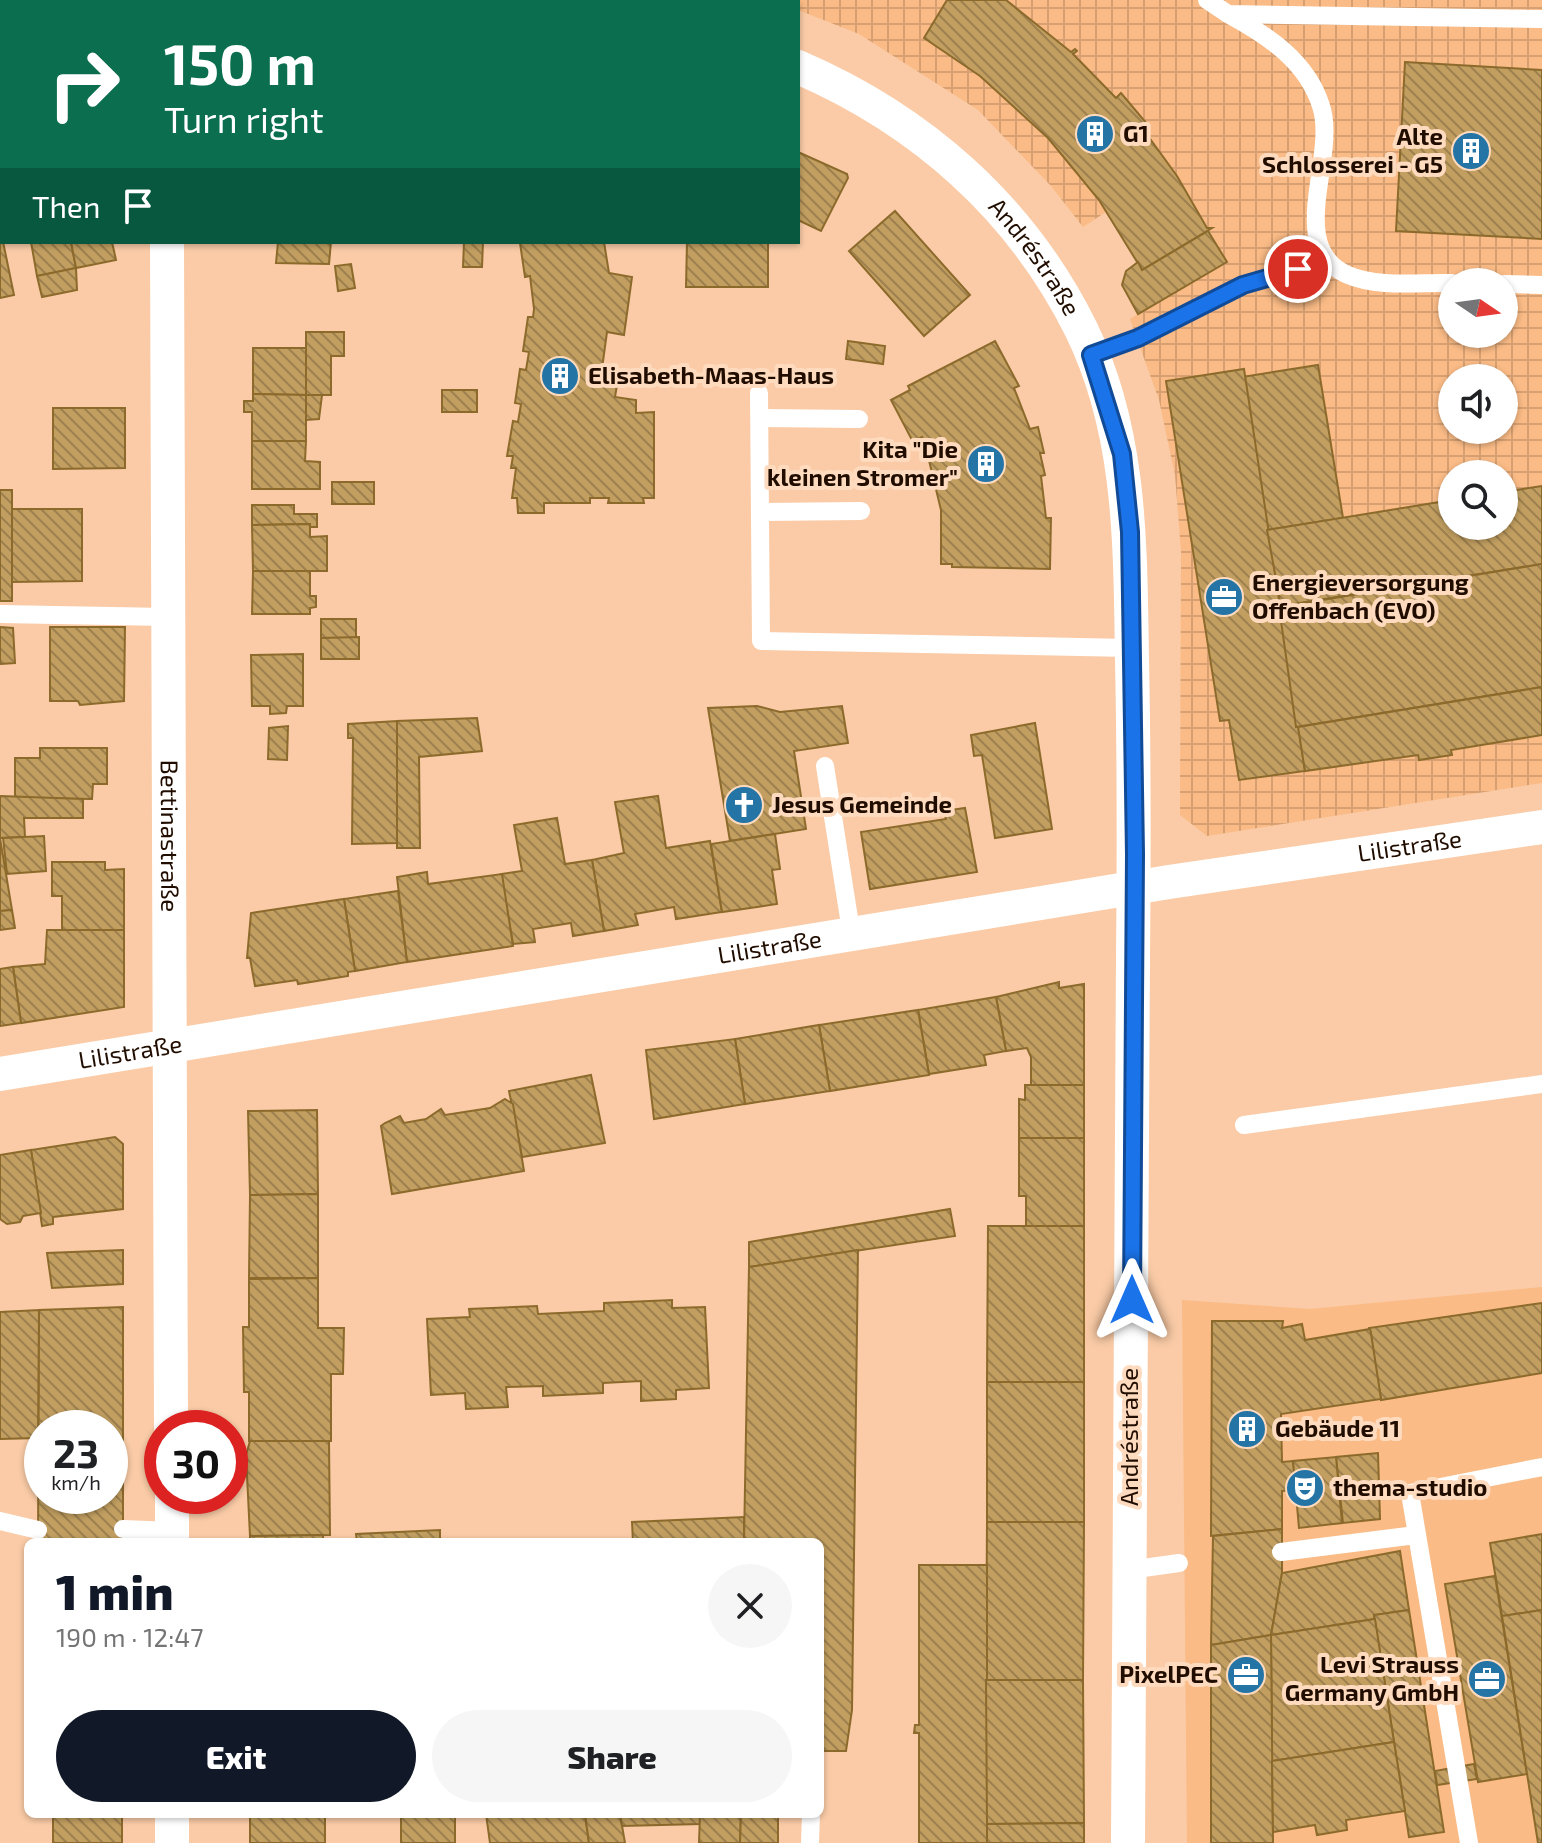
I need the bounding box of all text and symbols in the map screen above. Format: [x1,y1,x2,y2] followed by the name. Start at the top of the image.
[164,29,316,96] text: 150 m
[32,32,136,136] icon: right
[164,97,324,140] text: Turn right
[1074,113,1116,155] building icon: G1
[1123,118,1149,147] place label: G1
[1262,121,1443,178] place label: Alte Schlosserei - G5
[1450,130,1492,172] building icon: Alte Schlosserei - G5
[116,184,160,228] icon: arrive
[32,188,100,224] text: Then
[983,191,1087,320] street label: Andréstraße
[1264,235,1332,303] pin
[1276,247,1320,291] icon: arrive
[1438,268,1518,348] north arrow
[1438,268,1518,540] map controls
[539,355,581,397] building icon: Elisabeth-Maas-Haus
[588,360,834,389] place label: Elisabeth-Maas-Haus
[1438,364,1518,444] button: sound
[767,434,958,491] place label: Kita "Die kleinen Stromer"
[965,443,1007,485] building icon: Kita "Die kleinen Stromer"
[1438,460,1518,540] button: search
[1252,567,1469,624] place label: Energieversorgung Offenbach (EVO)
[1203,576,1245,618] office icon: Energieversorgung Offenbach (EVO)
[156,760,185,912] street label: Bettinastraße
[723,784,765,826] church icon: Jesus Gemeinde
[772,789,952,818] place label: Jesus Gemeinde
[1356,823,1463,867] street label: Lilistraße
[715,923,823,969] street label: Lilistraße
[76,1028,184,1074] street label: Lilistraße
[1090,1258,1174,1342] position arrow
[1114,1368,1143,1506] street label: Andréstraße
[1226,1408,1268,1450] building icon: Gebäude 11
[144,1410,248,1514] speed limit sign: 30
[1275,1413,1400,1442] place label: Gebäude 11
[53,1428,99,1476] text: 23
[1284,1467,1326,1509] theatre icon: thema-studio
[51,1470,101,1494] text: km/h
[1333,1472,1488,1501] place label: thema-studio
[56,1562,174,1620] text: 1 min
[708,1564,792,1648] button: close
[56,1621,204,1652] text: 190 m · 12:47
[1285,1649,1459,1706] place label: Levi Strauss Germany GmbH
[1225,1654,1267,1696] office icon: PixelPEC
[1466,1658,1508,1700] office icon: Levi Strauss Germany GmbH
[1119,1659,1218,1688] place label: PixelPEC
[56,1710,416,1802] button: Exit
[432,1710,792,1802] button: Share

